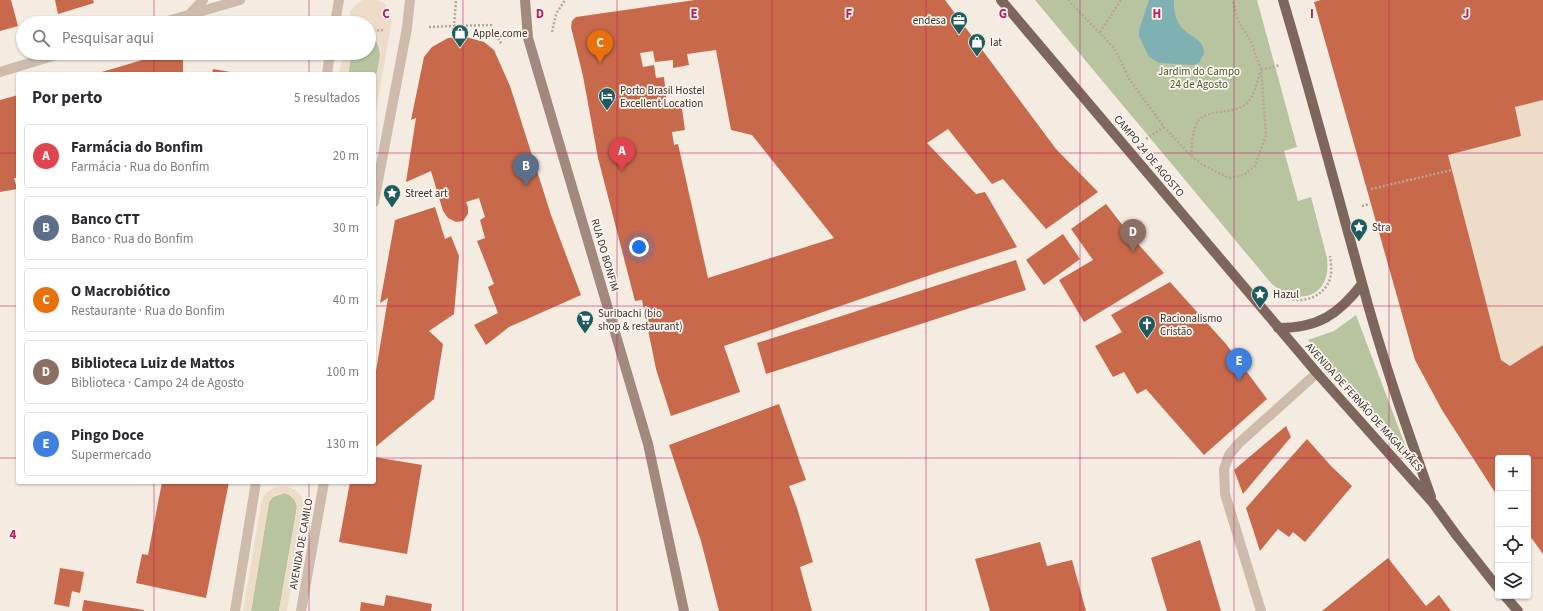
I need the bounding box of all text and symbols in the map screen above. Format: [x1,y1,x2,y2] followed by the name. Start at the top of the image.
[382,5,390,23] text: C
[536,5,544,23] text: D
[690,5,698,23] text: E
[846,5,853,23] text: F
[999,5,1007,23] text: G
[1153,5,1161,23] text: H
[1310,5,1314,23] text: I
[1463,5,1469,23] text: J
[949,10,969,35] office icon: endesa
[913,13,946,28] place label: endesa
[16,16,376,60] search box
[450,23,470,48] shop icon: Apple.come
[473,26,528,41] place label: Apple.come
[30,27,52,49] icon: search
[62,28,154,49] text: Pesquisar aqui
[587,30,613,63] pin: C
[967,32,987,57] shop icon: Iat
[990,35,1002,50] place label: Iat
[1158,64,1240,92] park label: Jardim do Campo 24 de Agosto
[620,83,705,111] place label: Porto Brasil Hostel Excellent Location
[32,86,102,110] text: Por perto
[597,86,617,111] hotel icon: Porto Brasil Hostel Excellent Location
[294,89,360,107] text: 5 resultados
[1110,112,1188,200] street label: CAMPO 24 DE AGOSTO
[71,137,203,158] text: Farmácia do Bonfim
[609,138,635,171] pin: A
[42,147,50,165] text: A
[333,147,359,165] text: 20 m
[513,153,539,186] pin: B
[71,158,210,176] text: Farmácia · Rua do Bonfim
[382,183,402,208] place icon: Street art
[405,186,448,201] place label: Street art
[71,209,140,230] text: Banco CTT
[587,217,623,293] street label: RUA DO BONFIM
[1349,217,1369,242] place icon: Stra
[42,219,50,237] text: B
[333,219,359,237] text: 30 m
[1120,219,1146,252] pin: D
[1372,220,1390,235] place label: Stra
[71,230,194,248] text: Banco · Rua do Bonfim
[629,237,649,257] your location
[71,281,170,302] text: O Macrobiótico
[1250,284,1270,309] place icon: Hazul
[1273,287,1299,302] place label: Hazul
[42,291,50,309] text: C
[333,291,359,309] text: 40 m
[71,302,225,320] text: Restaurante · Rua do Bonfim
[598,306,683,334] place label: Suribachi (bio shop & restaurant)
[575,309,595,334] supermarket icon: Suribachi (bio shop & restaurant)
[1160,311,1222,339] place label: Racionalismo Cristão
[1137,314,1157,339] church icon: Racionalismo Cristão
[1302,339,1426,475] street label: AVENIDA DE FERNÃO DE MAGALHÃES
[1226,348,1252,381] pin: E
[71,353,235,374] text: Biblioteca Luiz de Mattos
[42,363,50,381] text: D
[326,363,359,381] text: 100 m
[71,374,244,392] text: Biblioteca · Campo 24 de Agosto
[71,425,144,446] text: Pingo Doce
[42,435,50,453] text: E
[326,435,359,453] text: 130 m
[71,446,151,464] text: Supermercado
[1495,455,1531,599] map controls
[1495,455,1531,491] button: +
[1495,491,1531,527] button: −
[286,497,316,591] street label: AVENIDA DE CAMILO
[10,526,17,544] text: 4
[1495,527,1531,563] button: locate
[1495,563,1531,599] button: layers

